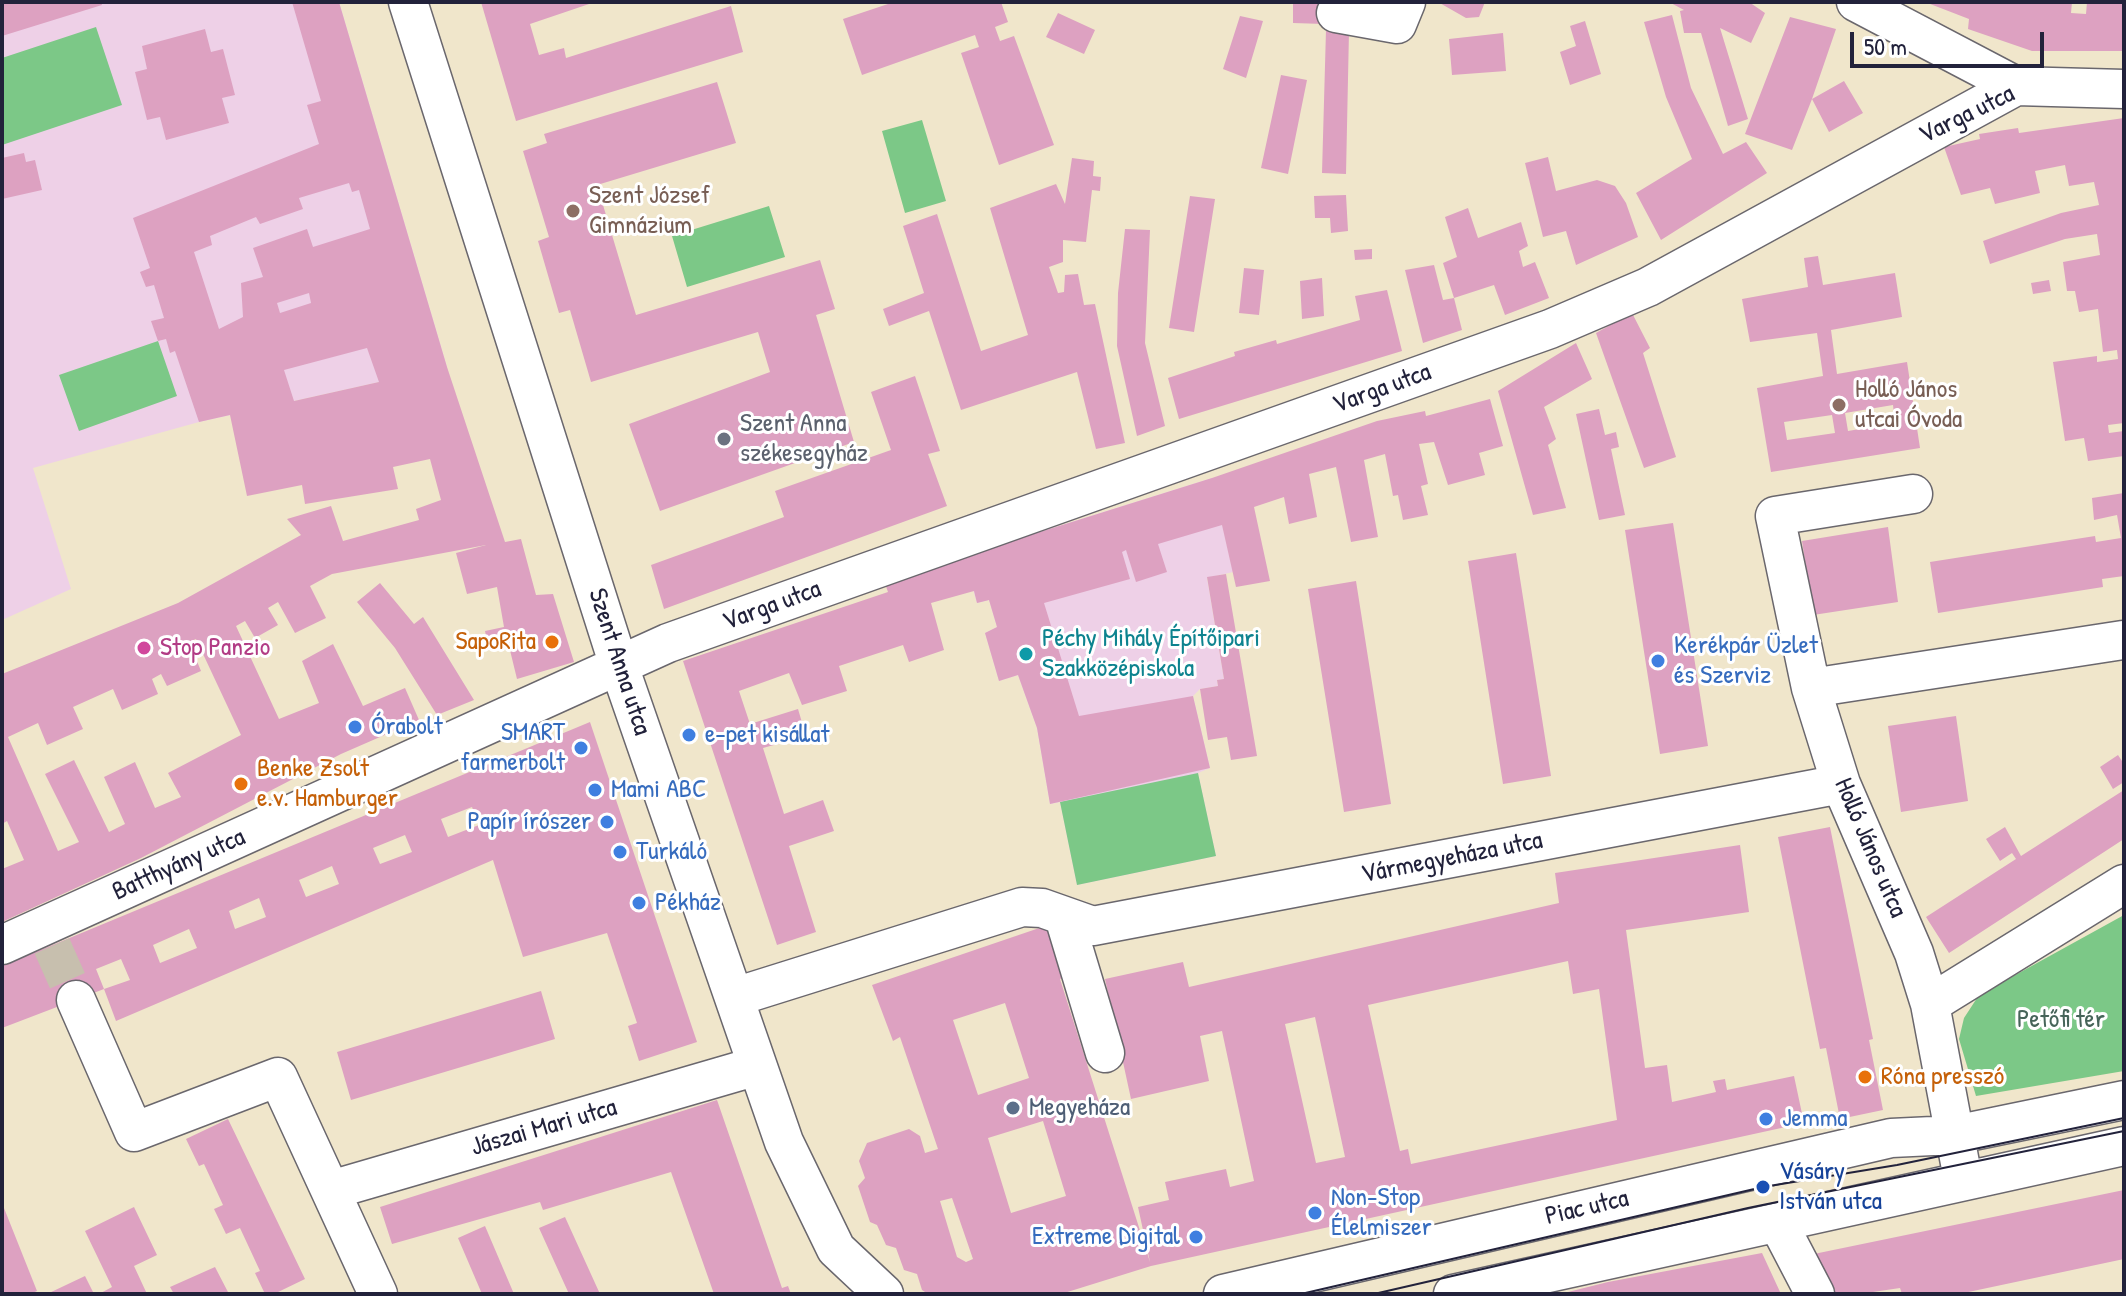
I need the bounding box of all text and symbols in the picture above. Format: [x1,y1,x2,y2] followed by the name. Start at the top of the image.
[1854,16,2048,66] scale bar
[1864,30,1907,62] text: 50 m
[1914,79,2020,151] street label: Varga utca
[589,180,710,242] place label: Szent József Gimnázium
[564,202,582,220] marker: Szent József Gimnázium
[1329,357,1435,421] street label: Varga utca
[1855,374,1962,436] place label: Holló János utcai Óvoda
[1830,396,1848,414] marker: Holló János utcai Óvoda
[740,408,868,470] place label: Szent Anna székesegyház
[715,430,733,448] marker: Szent Anna székesegyház
[719,574,825,638] street label: Varga utca
[581,585,657,739] street label: Szent Anna utca
[1042,623,1260,684] place label: Péchy Mihály Építőipari Szakközépiskola
[456,626,536,658] place label: SapoRita
[1674,630,1818,692] place label: Kerékpár Üzlet és Szerviz
[160,632,270,664] place label: Stop Panzio
[543,633,561,651] marker: SapoRita
[135,639,153,657] marker: Stop Panzio
[1017,645,1035,663] marker: Péchy Mihály Építőipari Szakközépiskola
[1649,652,1667,670] marker: Kerékpár Üzlet és Szerviz
[371,711,443,743] place label: Órabolt
[460,717,565,778] place label: SMART farmerbolt
[346,718,364,736] marker: Órabolt
[705,719,829,751] place label: e-pet kisállat
[680,726,698,744] marker: e-pet kisállat
[572,739,590,757] marker: SMART farmerbolt
[257,753,398,814] place label: Benke Zsolt e.v. Hamburger
[611,774,706,806] place label: Mami ABC
[1827,774,1913,922] street label: Holló János utca
[232,775,250,793] marker: Benke Zsolt e.v. Hamburger
[586,781,604,799] marker: Mami ABC
[468,806,591,838] place label: Papír írószer
[598,813,616,831] marker: Papír írószer
[108,822,250,908] street label: Batthyány utca
[1359,825,1545,891] street label: Vármegyeháza utca
[636,836,707,868] place label: Turkáló
[611,843,629,861] marker: Turkáló
[655,887,721,919] place label: Pékház
[630,894,648,912] marker: Pékház
[2017,1004,2105,1036] park label: Petőfi tér
[1881,1061,2004,1093] place label: Róna presszó
[1856,1068,1874,1086] marker: Róna presszó
[468,1092,620,1164] street label: Jászai Mari utca
[1029,1092,1130,1124] place label: Megyeháza
[1004,1099,1022,1117] marker: Megyeháza
[1782,1103,1848,1135] place label: Jemma
[1757,1110,1775,1128] marker: Jemma
[1779,1156,1882,1218] place label: Vásáry István utca
[1754,1178,1772,1196] marker: Vásáry István utca
[1331,1182,1432,1244] place label: Non-Stop Élelmiszer
[1542,1183,1632,1233] street label: Piac utca
[1306,1204,1324,1222] marker: Non-Stop Élelmiszer
[1032,1221,1180,1253] place label: Extreme Digital
[1187,1228,1205,1246] marker: Extreme Digital

